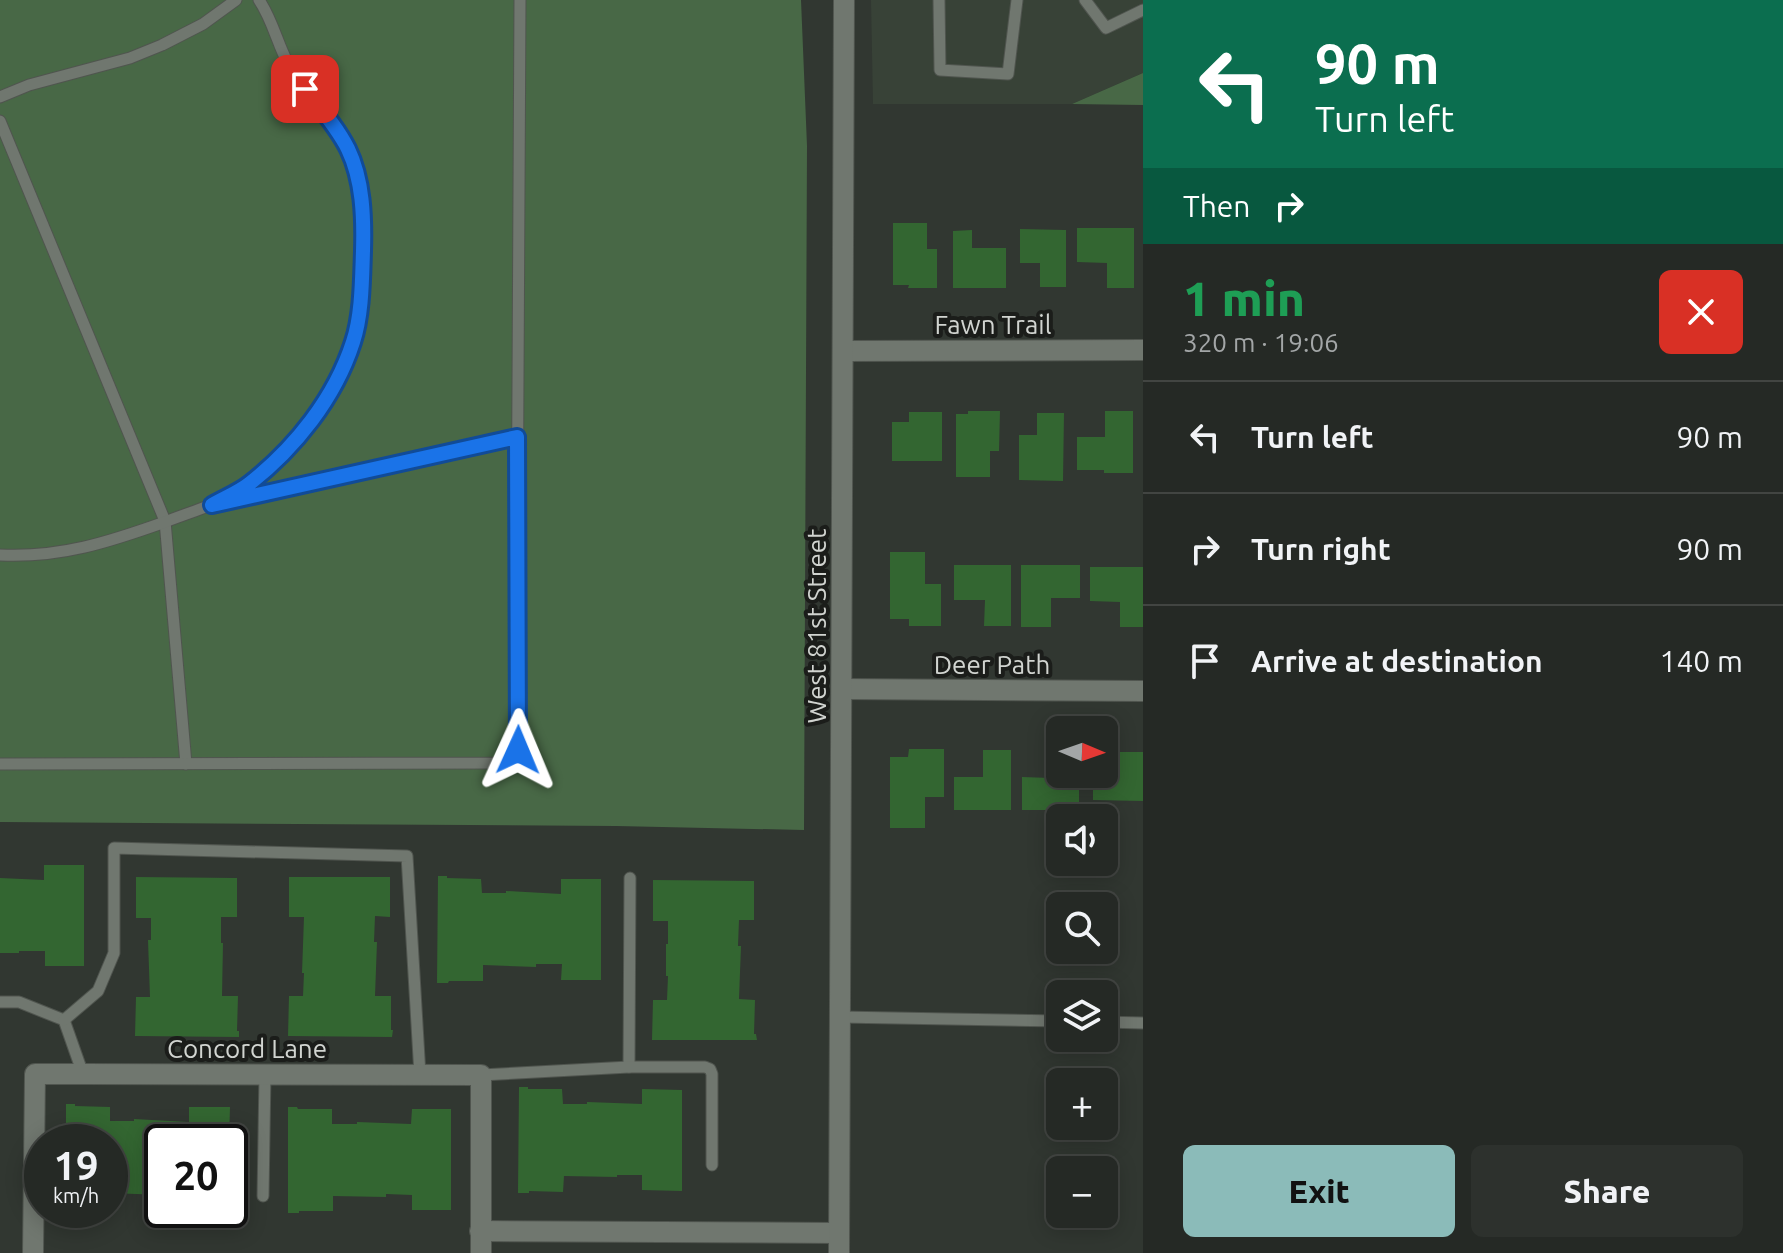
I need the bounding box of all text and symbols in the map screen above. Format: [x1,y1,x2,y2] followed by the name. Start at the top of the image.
[1183,32,1287,136] icon: left
[1315,32,1440,95] text: 90 m
[271,55,339,123] pin
[283,67,327,111] icon: arrive
[1315,98,1454,139] text: Turn left
[1267,184,1311,228] icon: right
[1183,189,1251,223] text: Then
[1659,270,1743,354] button: close
[1183,271,1305,325] text: 1 min
[935,310,1052,339] street label: Fawn Trail
[1183,328,1339,357] text: 320 m · 19:06
[1183,415,1227,459] icon: left
[1251,420,1373,454] text: Turn left
[1676,420,1743,454] text: 90 m
[1183,527,1227,571] icon: right
[802,529,831,723] street label: West 81st Street
[1251,532,1391,566] text: Turn right
[1676,532,1743,566] text: 90 m
[1183,639,1227,683] icon: arrive
[1251,644,1543,678] text: Arrive at destination
[1659,644,1743,678] text: 140 m
[934,650,1050,679] street label: Deer Path
[476,708,560,792] position arrow
[1046,716,1118,788] north arrow
[1046,716,1118,1228] map controls
[1046,804,1118,876] button: sound
[1046,892,1118,964] button: search
[1046,980,1118,1052] button: layers
[167,1034,327,1063] street label: Concord Lane
[1046,1068,1118,1140] button: +
[144,1124,248,1228] speed limit sign: 20
[53,1143,99,1188] text: 19
[1183,1145,1455,1237] button: Exit
[1471,1145,1743,1237] button: Share
[1046,1156,1118,1228] button: −
[53,1184,99,1207] text: km/h

